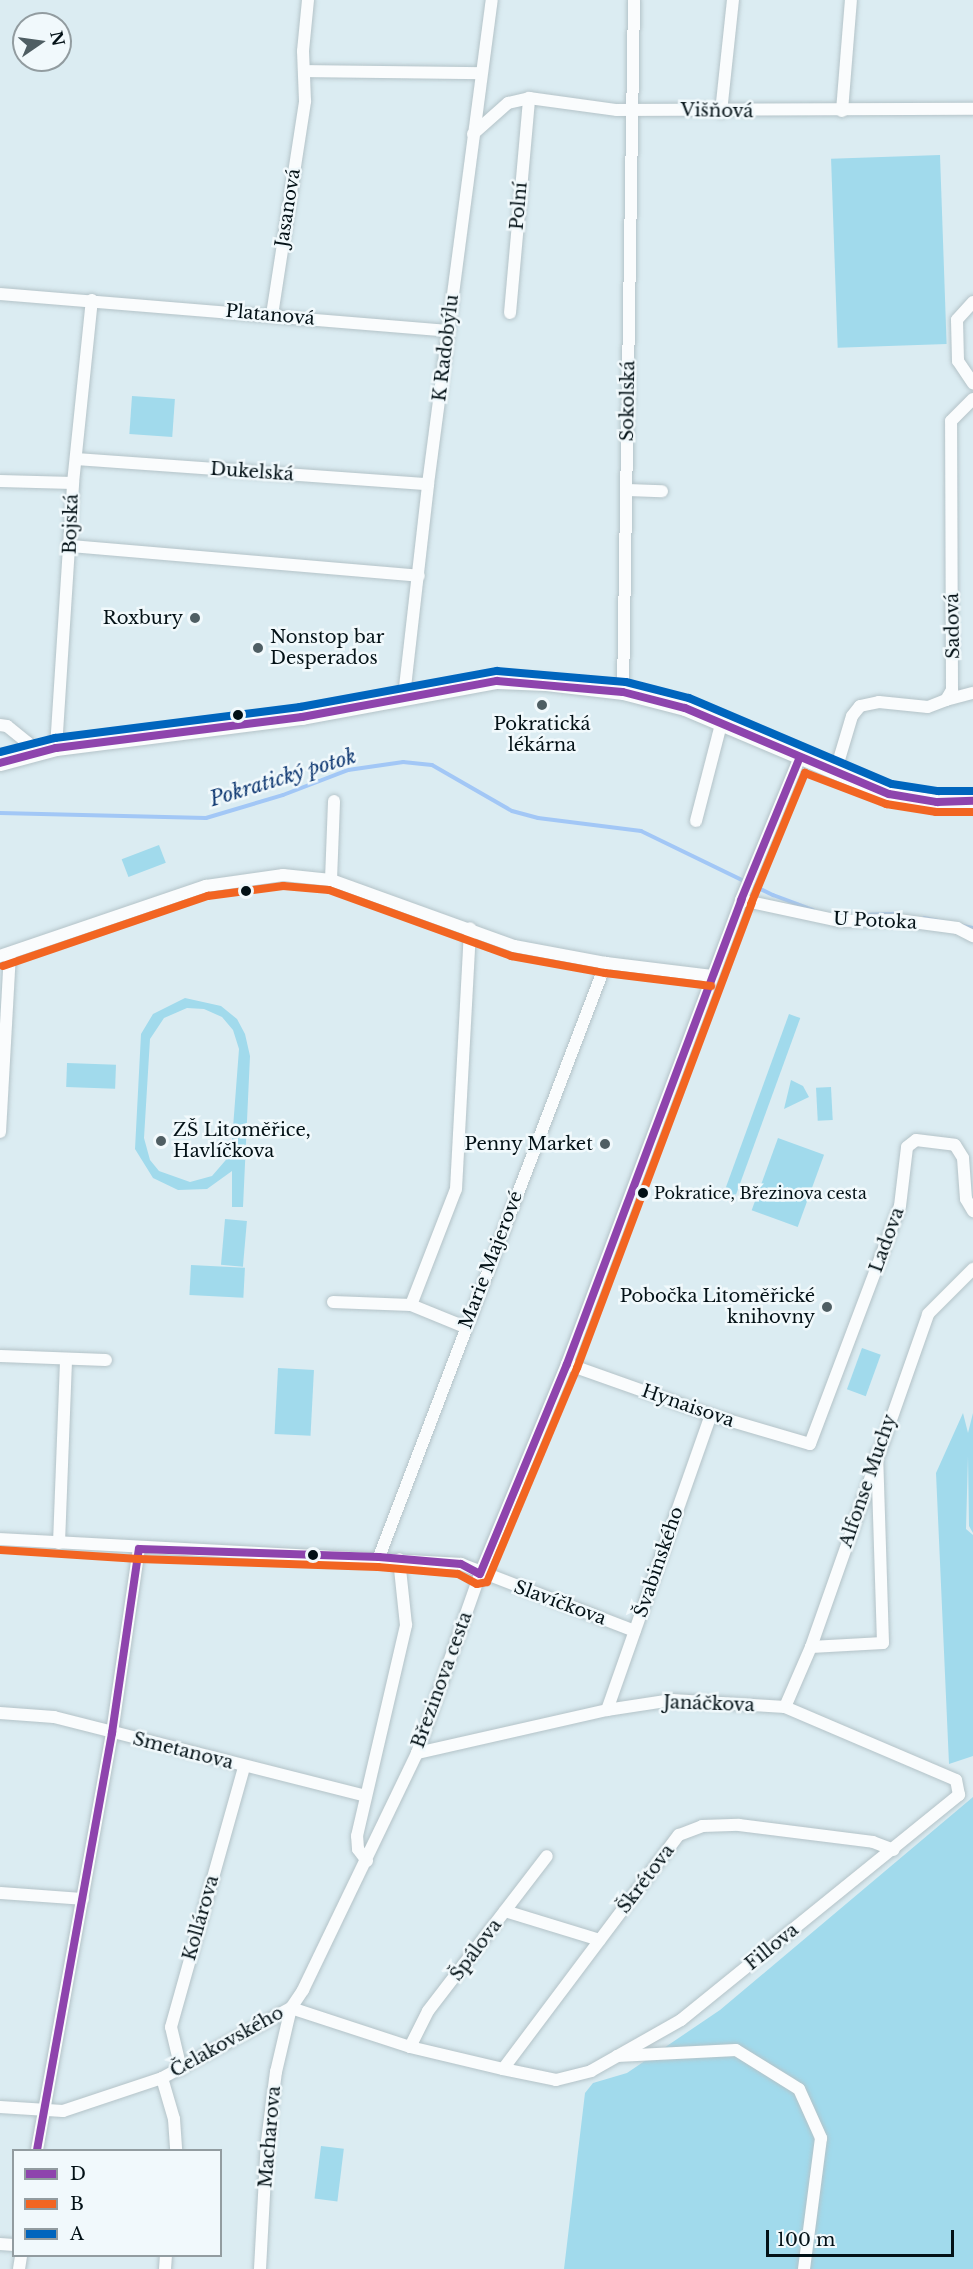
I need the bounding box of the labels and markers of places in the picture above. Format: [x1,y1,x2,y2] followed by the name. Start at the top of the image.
[103,607,183,629] place label: Roxbury
[188,611,202,625] marker: Roxbury
[270,627,384,670] place label: Nonstop bar Desperados
[251,641,265,655] marker: Nonstop bar Desperados
[535,698,549,712] marker: Pokratická lékárna
[232,709,244,721] unlabelled marker
[494,714,590,756] place label: Pokratická lékárna
[240,885,252,897] unlabelled marker
[173,1120,311,1162] place label: ZŠ Litoměřice, Havlíčkova
[464,1133,593,1155] place label: Penny Market
[154,1134,168,1148] marker: ZŠ Litoměřice, Havlíčkova
[598,1137,612,1151] marker: Penny Market
[654,1183,867,1203] place label: Pokratice, Březinova cesta
[637,1187,649,1199] marker: Pokratice, Březinova cesta
[619,1286,815,1328] place label: Pobočka Litoměřické knihovny
[820,1300,834,1314] marker: Pobočka Litoměřické knihovny
[307,1549,319,1561] unlabelled marker

